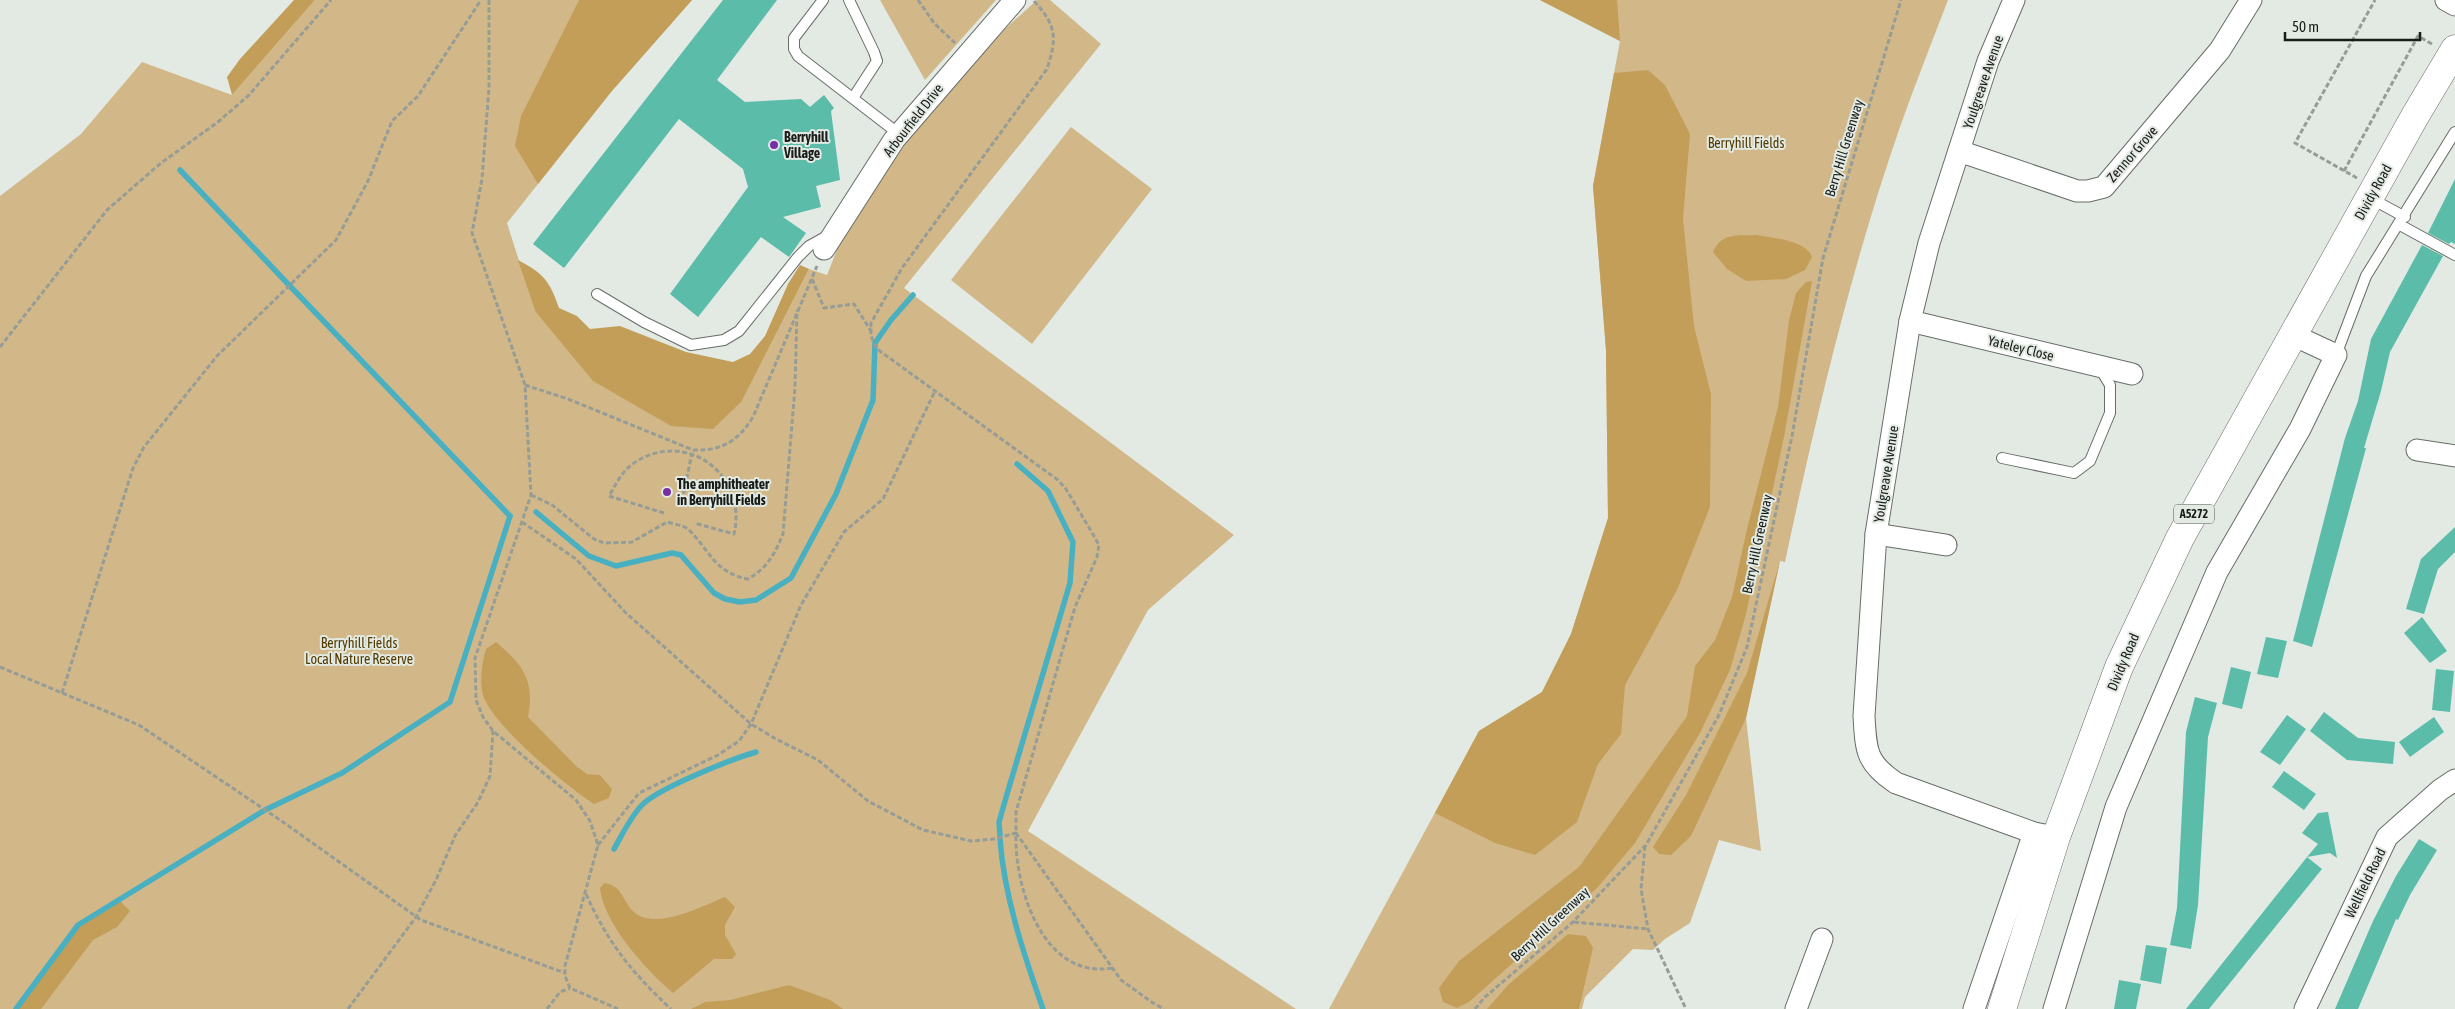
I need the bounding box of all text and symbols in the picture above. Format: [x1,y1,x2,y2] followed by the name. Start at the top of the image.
[2285,10,2420,42] scale bar
[2292,18,2319,35] text: 50 m
[1959,33,2007,131] street label: Youlgreave Avenue
[880,81,946,159] street label: Arbourfield Drive
[1822,97,1866,199] street label: Berry Hill Greenway
[2103,123,2161,185] street label: Zennor Grove
[783,129,829,161] place label: Berryhill Village
[1708,135,1784,151] park label: Berryhill Fields
[768,139,780,151] marker: Berryhill Village
[2351,161,2395,223] street label: Dividy Road
[1986,332,2056,364] street label: Yateley Close
[1870,424,1902,524] street label: Youlgreave Avenue
[677,476,770,508] place label: The amphitheater in Berryhill Fields
[661,486,673,498] marker: The amphitheater in Berryhill Fields
[1739,493,1775,595] street label: Berry Hill Greenway
[2174,504,2214,524] road number: A5272
[2104,631,2142,693] street label: Dividy Road
[305,635,413,667] park label: Berryhill Fields Local Nature Reserve
[2341,845,2389,921] street label: Wellfield Road
[1508,884,1593,964] street label: Berry Hill Greenway

